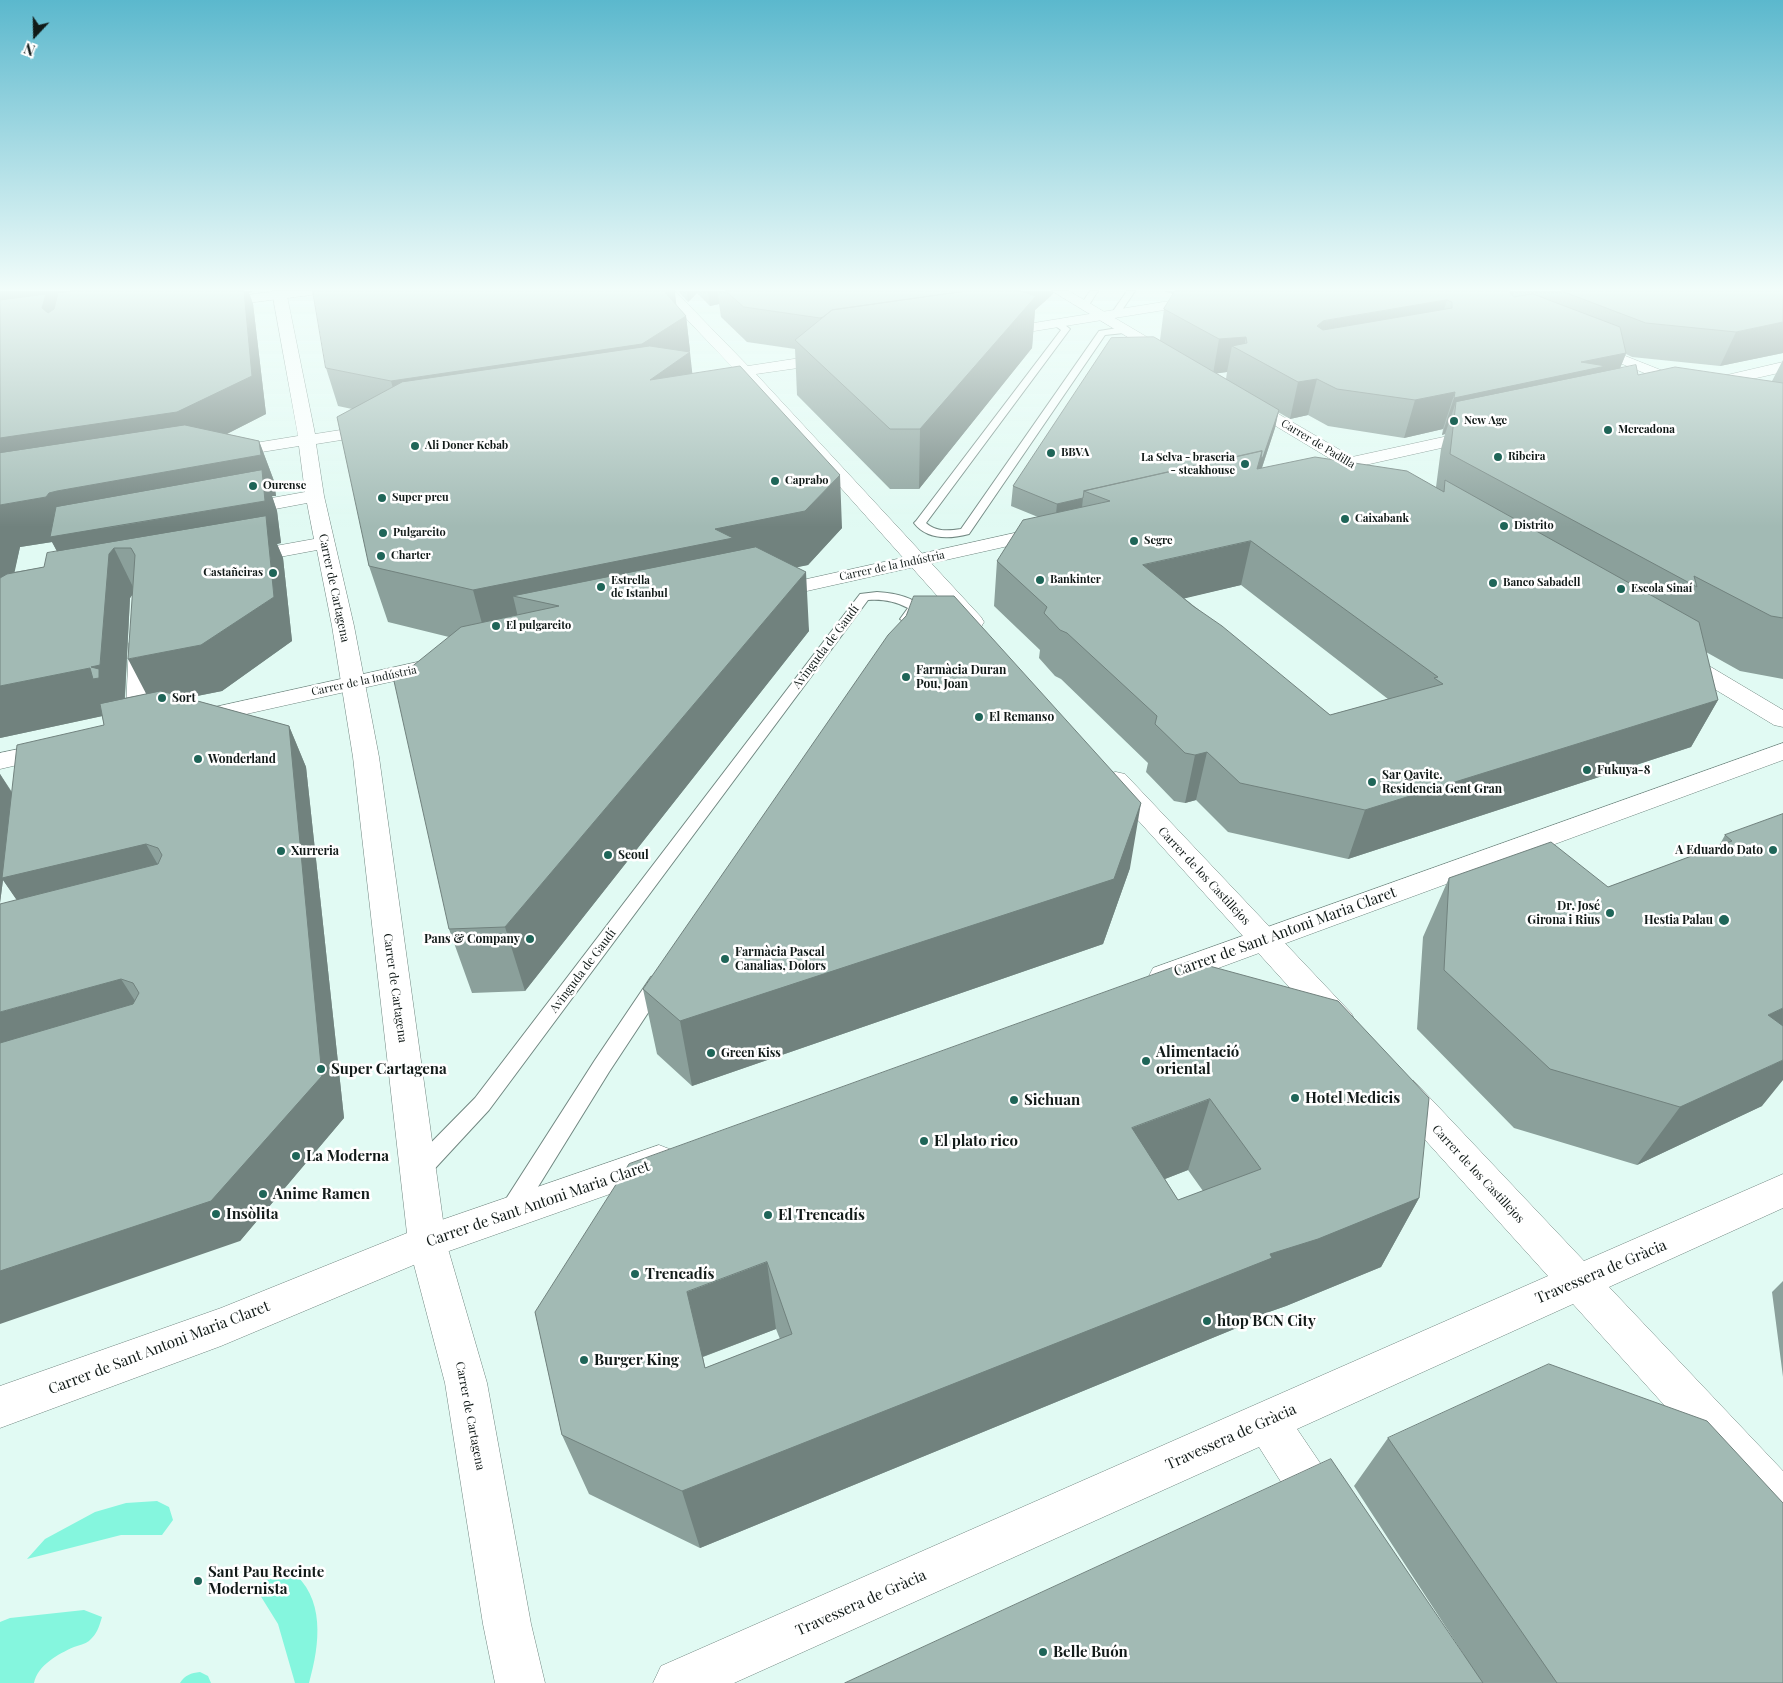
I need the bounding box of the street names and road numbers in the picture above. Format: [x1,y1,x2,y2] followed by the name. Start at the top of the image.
[1279,417,1357,471] street label: Carrer de Padilla
[315,533,353,643] street label: Carrer de Cartagena
[838,548,946,584] street label: Carrer de la Indústria
[790,602,862,692] street label: Avinguda de Gaudí
[310,663,418,699] street label: Carrer de la Indústria
[1155,824,1253,928] street label: Carrer de los Castillejos
[1171,883,1399,981] street label: Carrer de Sant Antoni Maria Claret
[547,926,619,1016] street label: Avinguda de Gaudí
[380,932,410,1044] street label: Carrer de Cartagena
[1429,1122,1527,1226] street label: Carrer de los Castillejos
[424,1157,652,1251] street label: Carrer de Sant Antoni Maria Claret
[1533,1236,1669,1308] street label: Travessera de Gràcia
[46,1297,272,1399] street label: Carrer de Sant Antoni Maria Claret
[452,1360,488,1472] street label: Carrer de Cartagena
[1163,1400,1299,1474] street label: Travessera de Gràcia
[793,1566,929,1640] street label: Travessera de Gràcia

